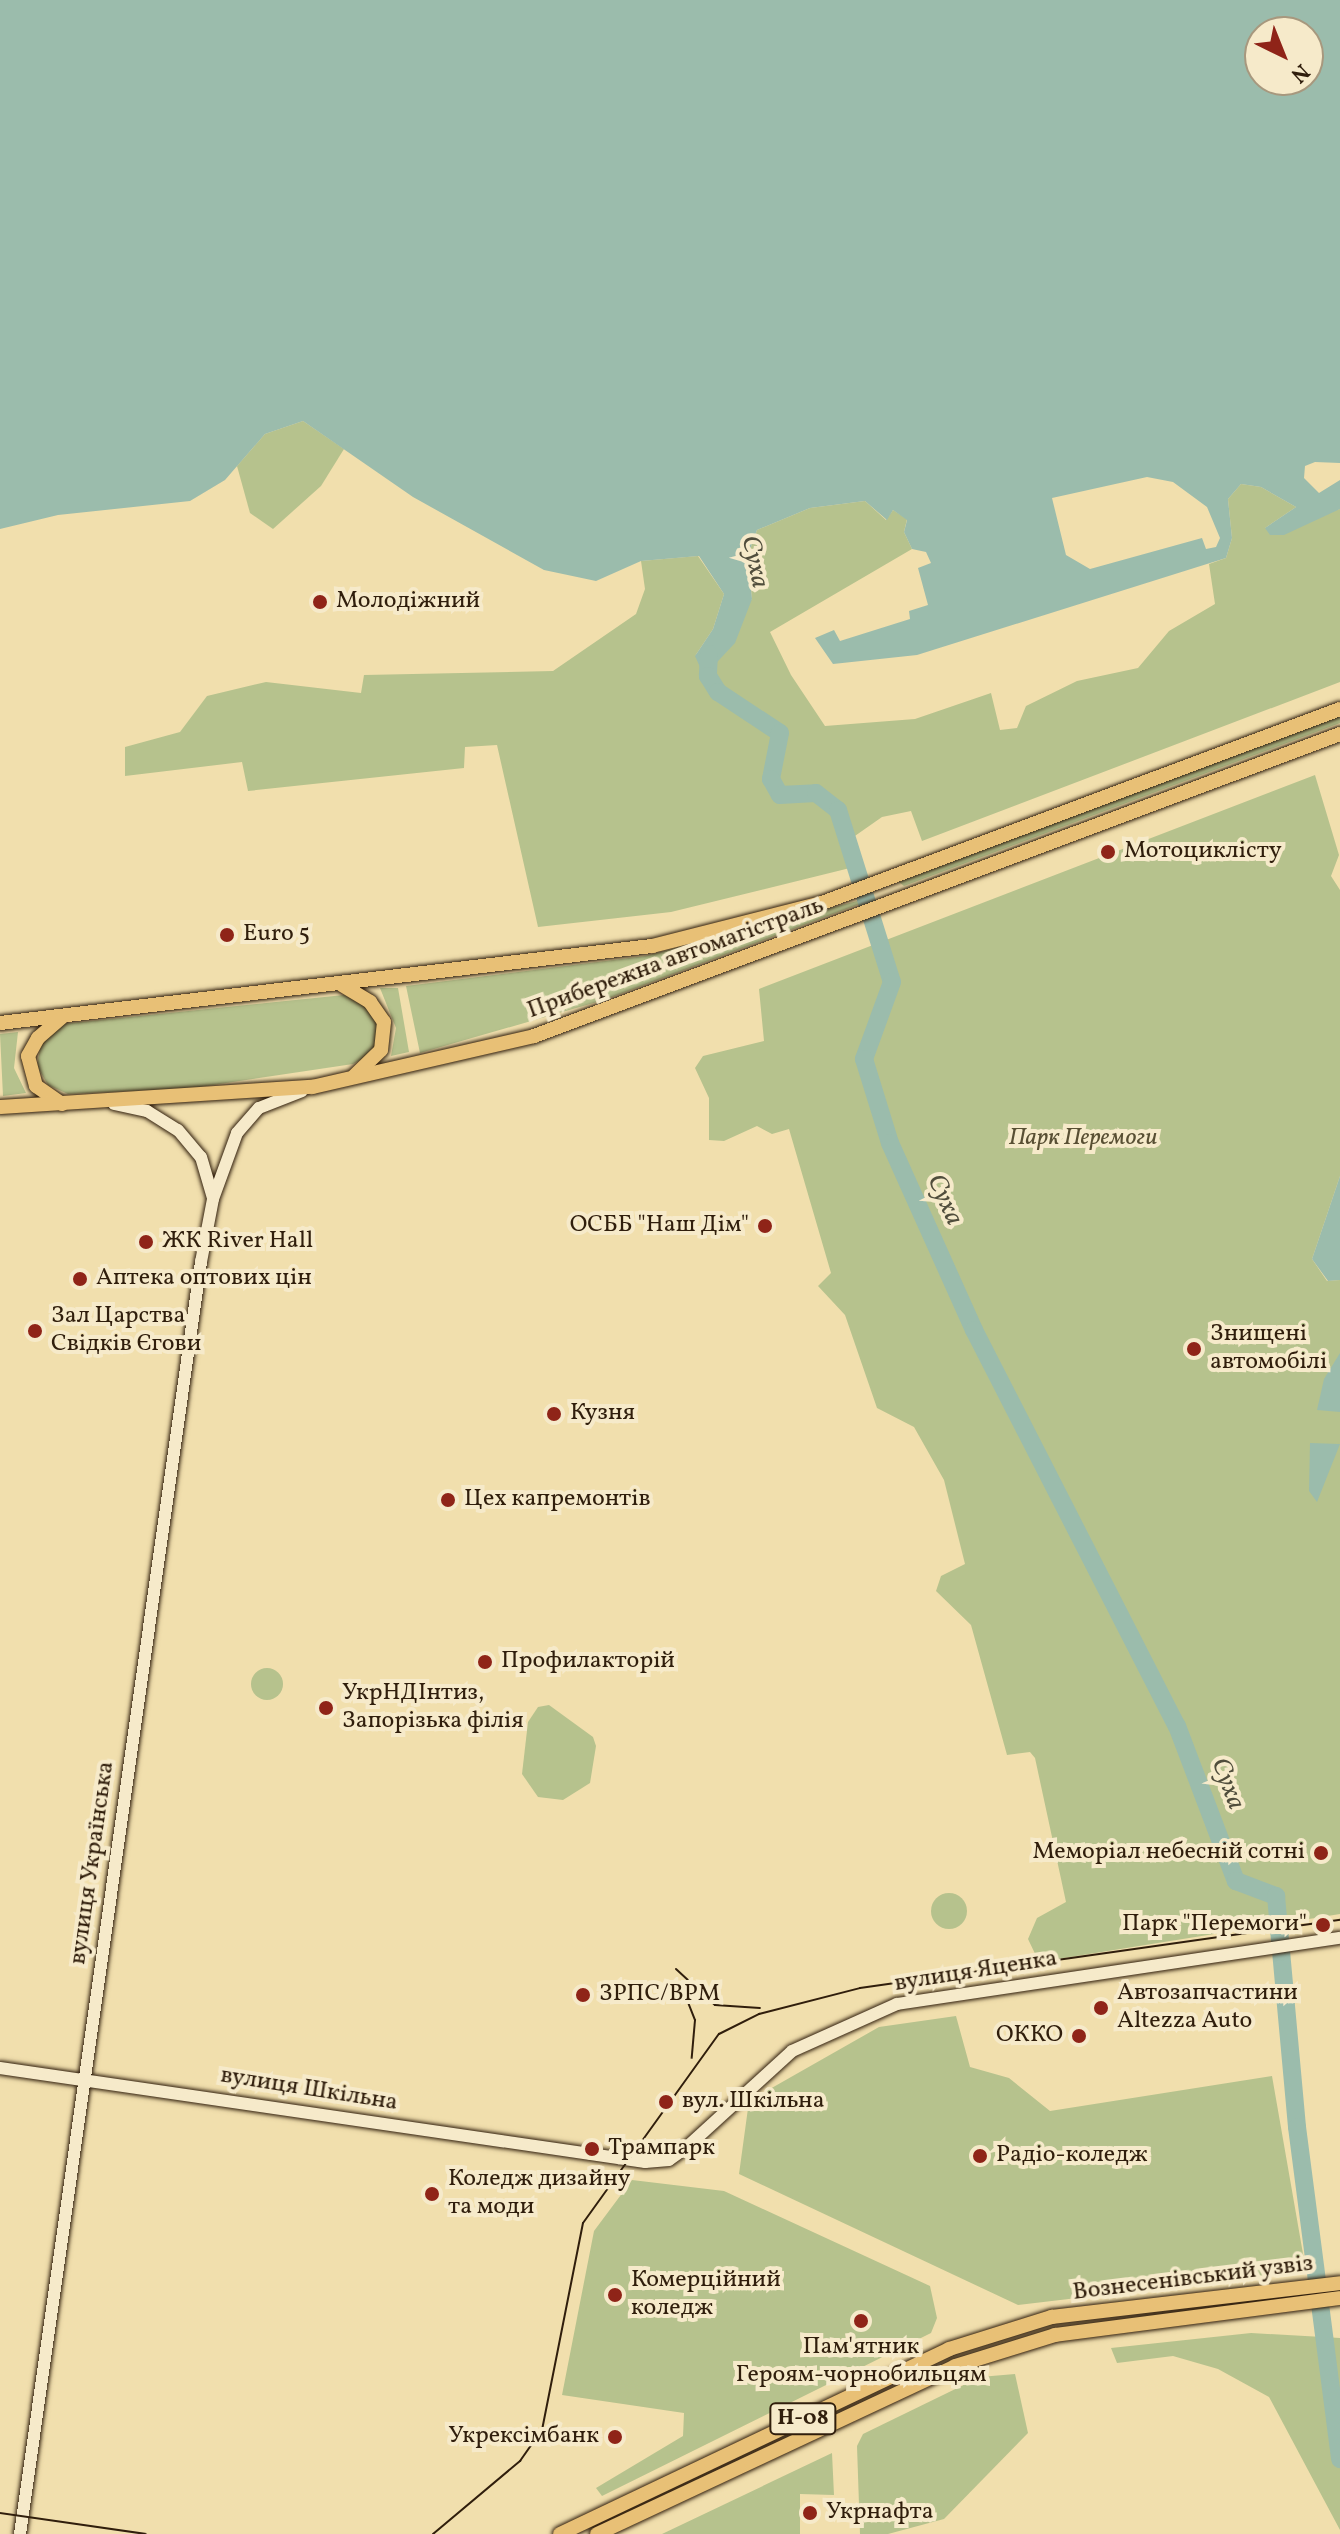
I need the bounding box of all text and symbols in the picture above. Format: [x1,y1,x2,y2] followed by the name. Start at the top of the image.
[1244,16,1324,96] north arrow
[1283,56,1316,89] text: N
[733,533,775,591] water label: Суха
[336,588,480,616] place label: Молодіжний
[311,593,329,611] marker: Молодіжний
[1124,838,1282,866] place label: Мотоциклісту
[1099,843,1117,861] marker: Мотоциклісту
[524,892,828,1026] street label: Прибережна автомагістраль
[243,921,310,949] place label: Euro 5
[218,926,236,944] marker: Euro 5
[1009,1125,1157,1153] park label: Парк Перемоги
[919,1170,969,1230] water label: Суха
[570,1212,749,1240] place label: ОСББ "Наш Дім"
[756,1217,774,1235] marker: ОСББ "Наш Дім"
[162,1228,313,1256] place label: ЖК River Hall
[137,1233,155,1251] marker: ЖК River Hall
[96,1265,312,1293] place label: Аптека оптових цін
[71,1270,89,1288] marker: Аптека оптових цін
[51,1303,201,1359] place label: Зал Царства Свідків Єгови
[1210,1321,1327,1377] place label: Знищені автомобілі
[26,1322,44,1340] marker: Зал Царства Свідків Єгови
[1185,1340,1203,1358] marker: Знищені автомобілі
[570,1400,635,1428] place label: Кузня
[545,1405,563,1423] marker: Кузня
[464,1486,651,1514] place label: Цех капремонтів
[439,1491,457,1509] marker: Цех капремонтів
[501,1648,675,1676] place label: Профилакторій
[476,1653,494,1671] marker: Профилакторій
[342,1680,524,1736] place label: УкрНДІнтиз, Запорізька філія
[317,1699,335,1717] marker: УкрНДІнтиз, Запорізька філія
[1203,1754,1251,1814] water label: Суха
[64,1760,122,1966] street label: вулиця Українська
[1032,1839,1305,1867] place label: Меморіал небесній сотні
[1312,1844,1330,1862] marker: Меморіал небесній сотні
[1122,1911,1307,1939] place label: Парк "Перемоги"
[1314,1916,1332,1934] marker: Парк "Перемоги"
[893,1945,1059,1999] street label: вулиця Яценка
[1117,1980,1298,2036] place label: Автозапчастини Altezza Auto
[599,1981,720,2009] place label: ЗРПС/ВРМ
[574,1986,592,2004] marker: ЗРПС/ВРМ
[1092,1999,1110,2017] marker: Автозапчастини Altezza Auto
[996,2022,1063,2050] place label: ОККО
[1070,2027,1088,2045] marker: ОККО
[218,2062,400,2118] street label: вулиця Шкільна
[682,2088,825,2116] place label: вул. Шкільна
[657,2093,675,2111] marker: вул. Шкільна
[608,2135,715,2163] place label: Трампарк
[583,2140,601,2158] marker: Трампарк
[996,2142,1148,2170] place label: Радіо-коледж
[971,2147,989,2165] marker: Радіо-коледж
[448,2166,631,2222] place label: Коледж дизайну та моди
[423,2185,441,2203] marker: Коледж дизайну та моди
[1071,2250,1315,2308] street label: Вознесенівський узвіз
[631,2267,781,2323] place label: Комерційний коледж
[606,2286,624,2304] marker: Комерційний коледж
[852,2312,870,2330] marker: Пам'ятник Героям-чорнобильцям
[736,2334,986,2390] place label: Пам'ятник Героям-чорнобильцям
[769,2401,837,2437] road number: Н-08
[448,2423,599,2451] place label: Укрексімбанк
[606,2428,624,2446] marker: Укрексімбанк
[826,2499,934,2527] place label: Укрнафта
[801,2504,819,2522] marker: Укрнафта

